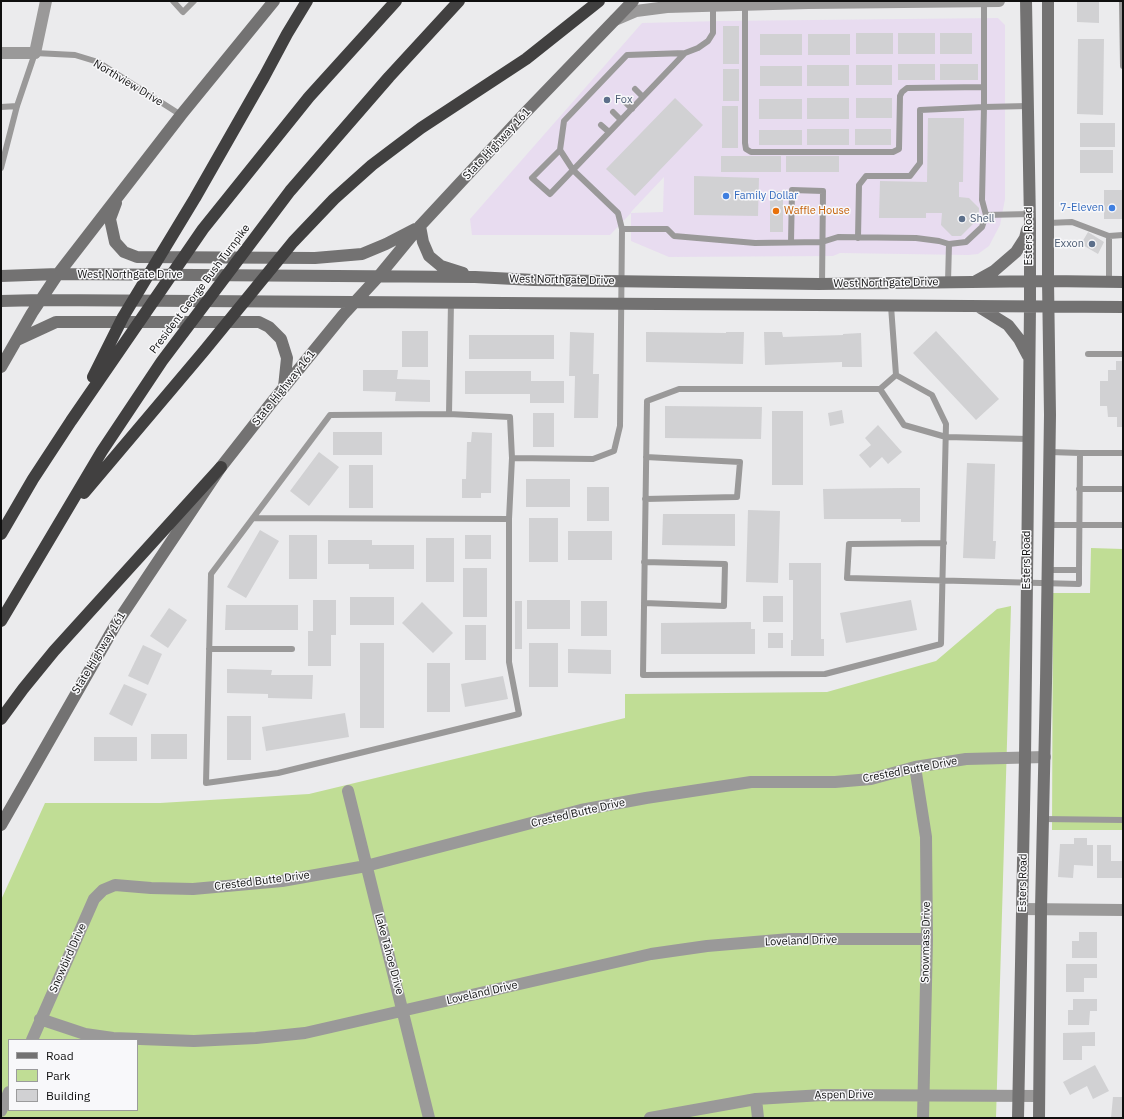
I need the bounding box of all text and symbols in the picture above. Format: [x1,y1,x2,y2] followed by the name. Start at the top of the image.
[91,57,165,109] street label: Northview Drive
[615,93,632,107] place label: Fox
[602,95,612,105] marker: Fox
[460,105,534,183] street label: State Highway 161
[734,189,798,203] place label: Family Dollar
[721,191,731,201] marker: Family Dollar
[1060,201,1104,215] place label: 7-Eleven
[1107,203,1117,213] marker: 7-Eleven
[784,204,850,218] place label: Waffle House
[771,206,781,216] marker: Waffle House
[1022,207,1036,265] street label: Esters Road
[970,212,995,226] place label: Shell
[957,214,967,224] marker: Shell
[147,222,253,356] street label: President George Bush Turnpike
[1054,237,1084,251] place label: Exxon
[1087,239,1097,249] marker: Exxon
[77,268,183,282] street label: West Northgate Drive
[509,272,615,288] street label: West Northgate Drive
[833,275,939,291] street label: West Northgate Drive
[250,348,318,428] street label: State Highway 161
[1020,531,1034,589] street label: Esters Road
[69,610,129,696] street label: State Highway 161
[862,754,958,786] street label: Crested Butte Drive
[530,796,626,830] street label: Crested Butte Drive
[1016,853,1030,913] street label: Esters Road
[213,869,311,893] street label: Crested Butte Drive
[919,901,933,983] street label: Snowmass Drive
[372,912,406,996] street label: Lake Tahoe Drive
[47,921,89,995] street label: Snowbird Drive
[765,933,837,949] street label: Loveland Drive
[445,978,519,1008] street label: Loveland Drive
[8,1039,138,1111] legend
[46,1048,74,1063] text: Road
[46,1068,70,1083] text: Park
[46,1088,90,1103] text: Building
[814,1088,874,1102] street label: Aspen Drive

